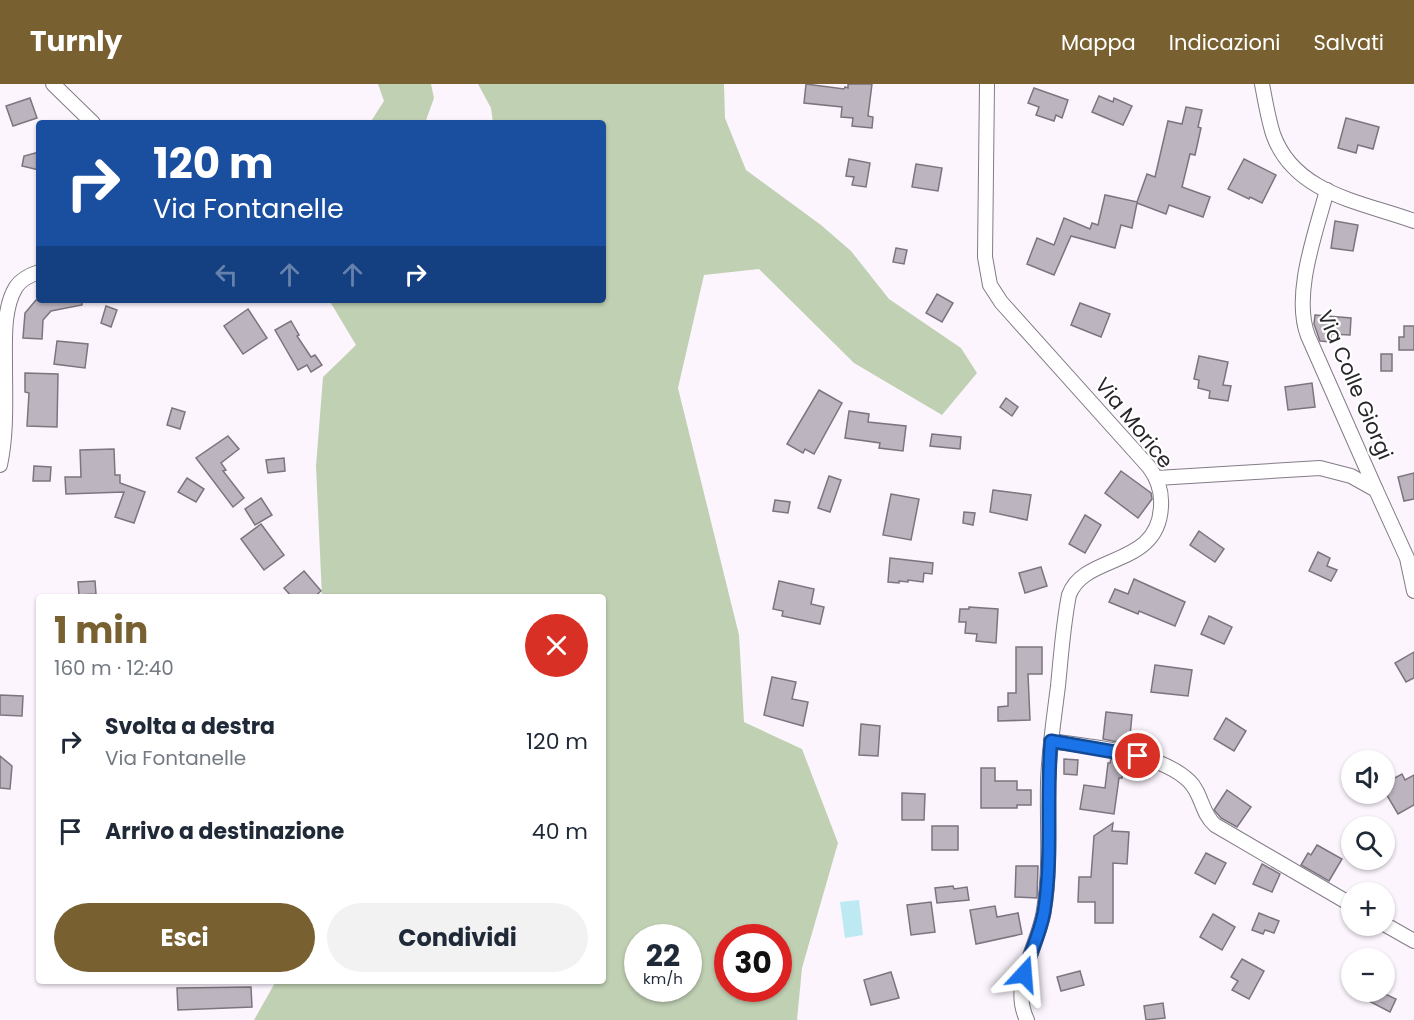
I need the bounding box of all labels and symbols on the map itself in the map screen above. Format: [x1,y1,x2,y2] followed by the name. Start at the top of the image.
[1311,306,1400,464] street label: Via Colle Giorgi
[1089,371,1180,474] street label: Via Morice
[1112,730,1163,781] pin
[714,924,792,1002] speed limit sign: 30
[992,942,1056,1006] position arrow

